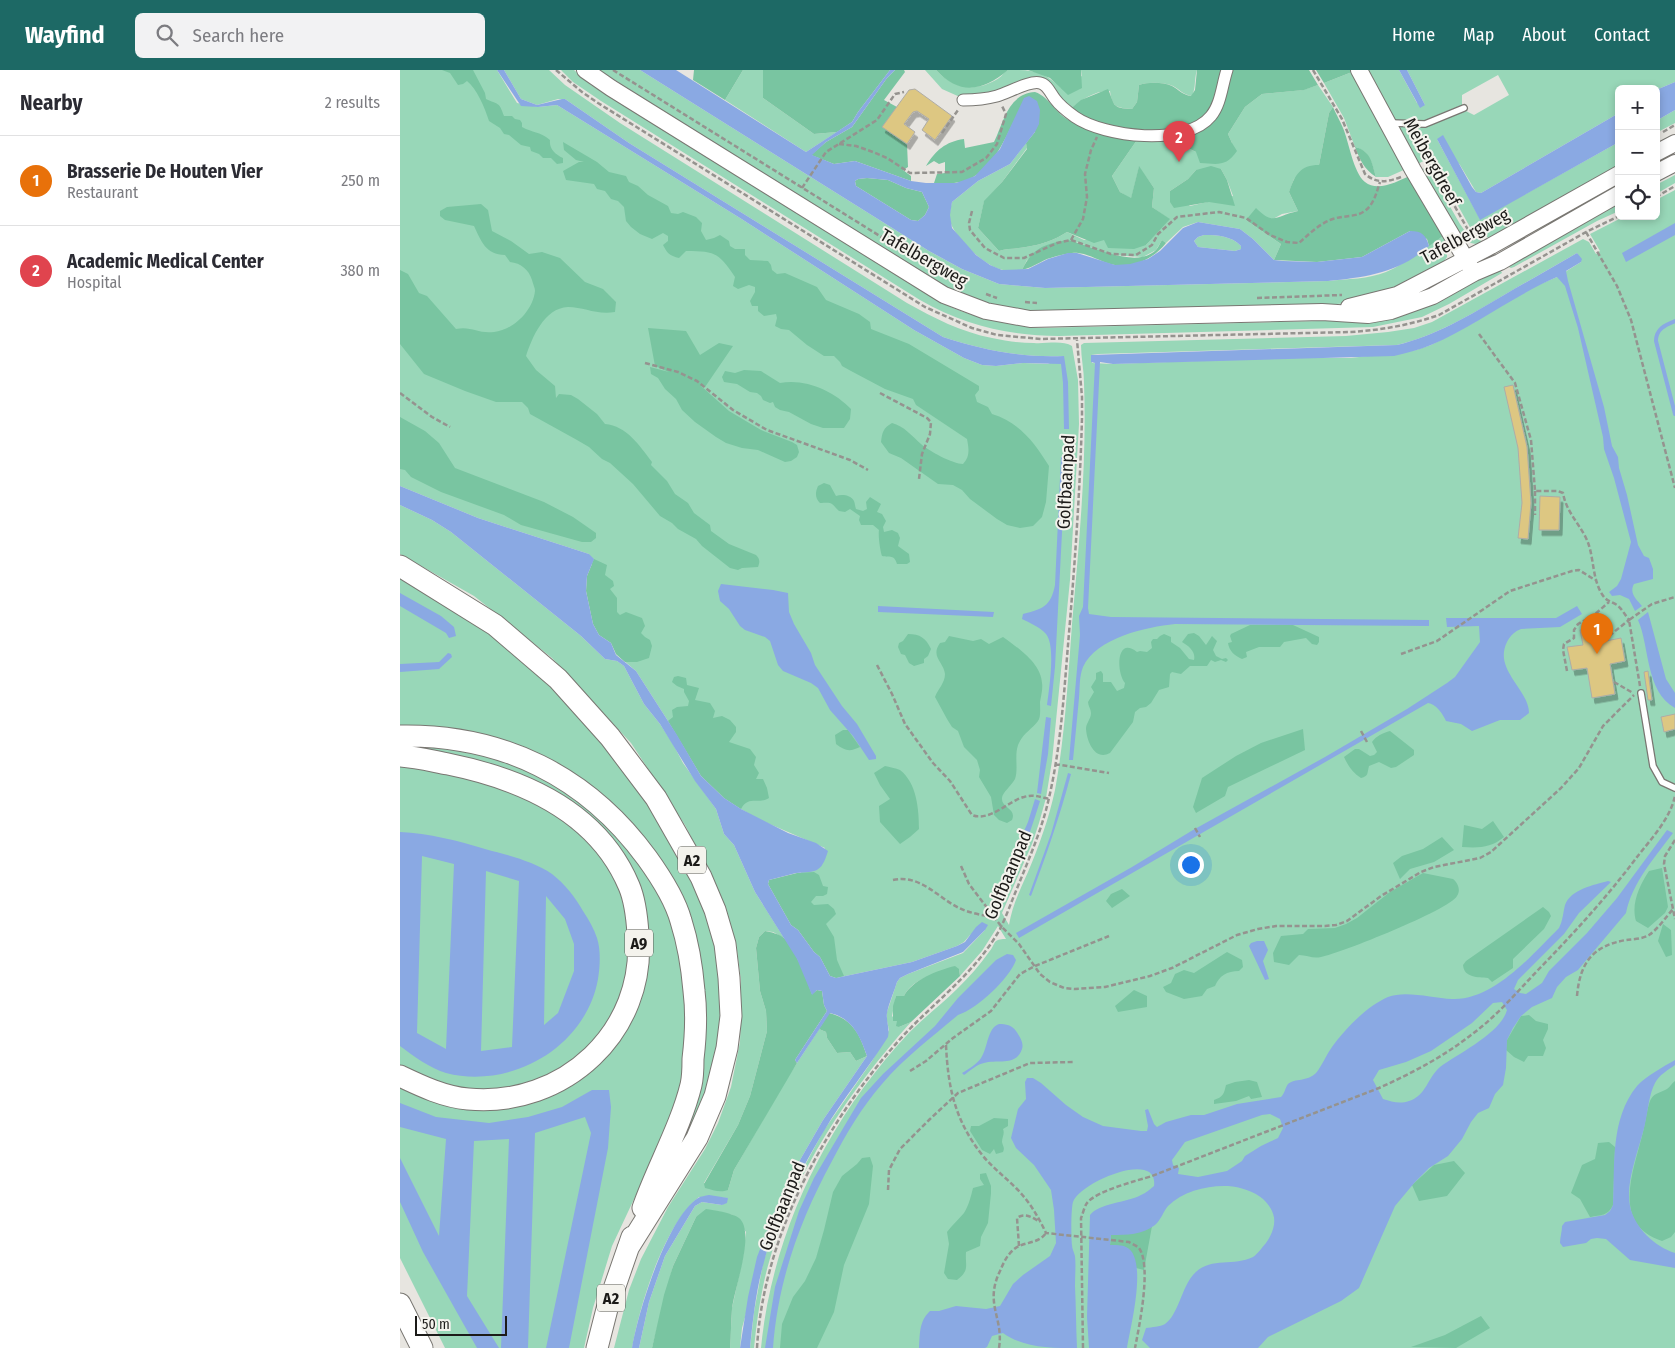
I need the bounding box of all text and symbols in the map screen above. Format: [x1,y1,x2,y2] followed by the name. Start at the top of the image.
[135,13,485,58] search box
[25,21,105,49] text: Wayfind
[153,21,181,49] icon: search
[193,24,284,47] text: Search here
[1392,24,1435,46] text: Home
[1463,24,1494,46] text: Map
[1522,24,1566,46] text: About
[1594,24,1650,46] text: Contact
[1615,85,1660,220] map controls
[1615,85,1660,130] button: +
[20,90,82,116] text: Nearby
[325,93,380,112] text: 2 results
[1399,114,1466,211] street label: Meibergdreef
[1163,121,1195,162] pin: 2
[1615,130,1660,175] button: −
[67,160,263,183] text: Brasserie De Houten Vier
[33,171,39,190] text: 1
[341,171,380,190] text: 250 m
[1615,175,1660,220] button: locate
[67,183,138,202] text: Restaurant
[1417,203,1514,269] street label: Tafelbergweg
[876,224,972,292] street label: Tafelbergweg
[67,250,264,273] text: Academic Medical Center
[32,261,40,280] text: 2
[340,261,380,280] text: 380 m
[67,273,122,292] text: Hospital
[1053,434,1079,530] street label: Golfbaanpad
[1581,613,1613,654] pin: 1
[979,827,1037,923] street label: Golfbaanpad
[678,846,706,874] road number: A2
[1178,852,1204,878] your location
[625,930,653,956] road number: A9
[754,1158,810,1254] street label: Golfbaanpad
[597,1284,625,1312] road number: A2
[415,1313,508,1336] scale bar
[422,1316,450,1333] text: 50 m

